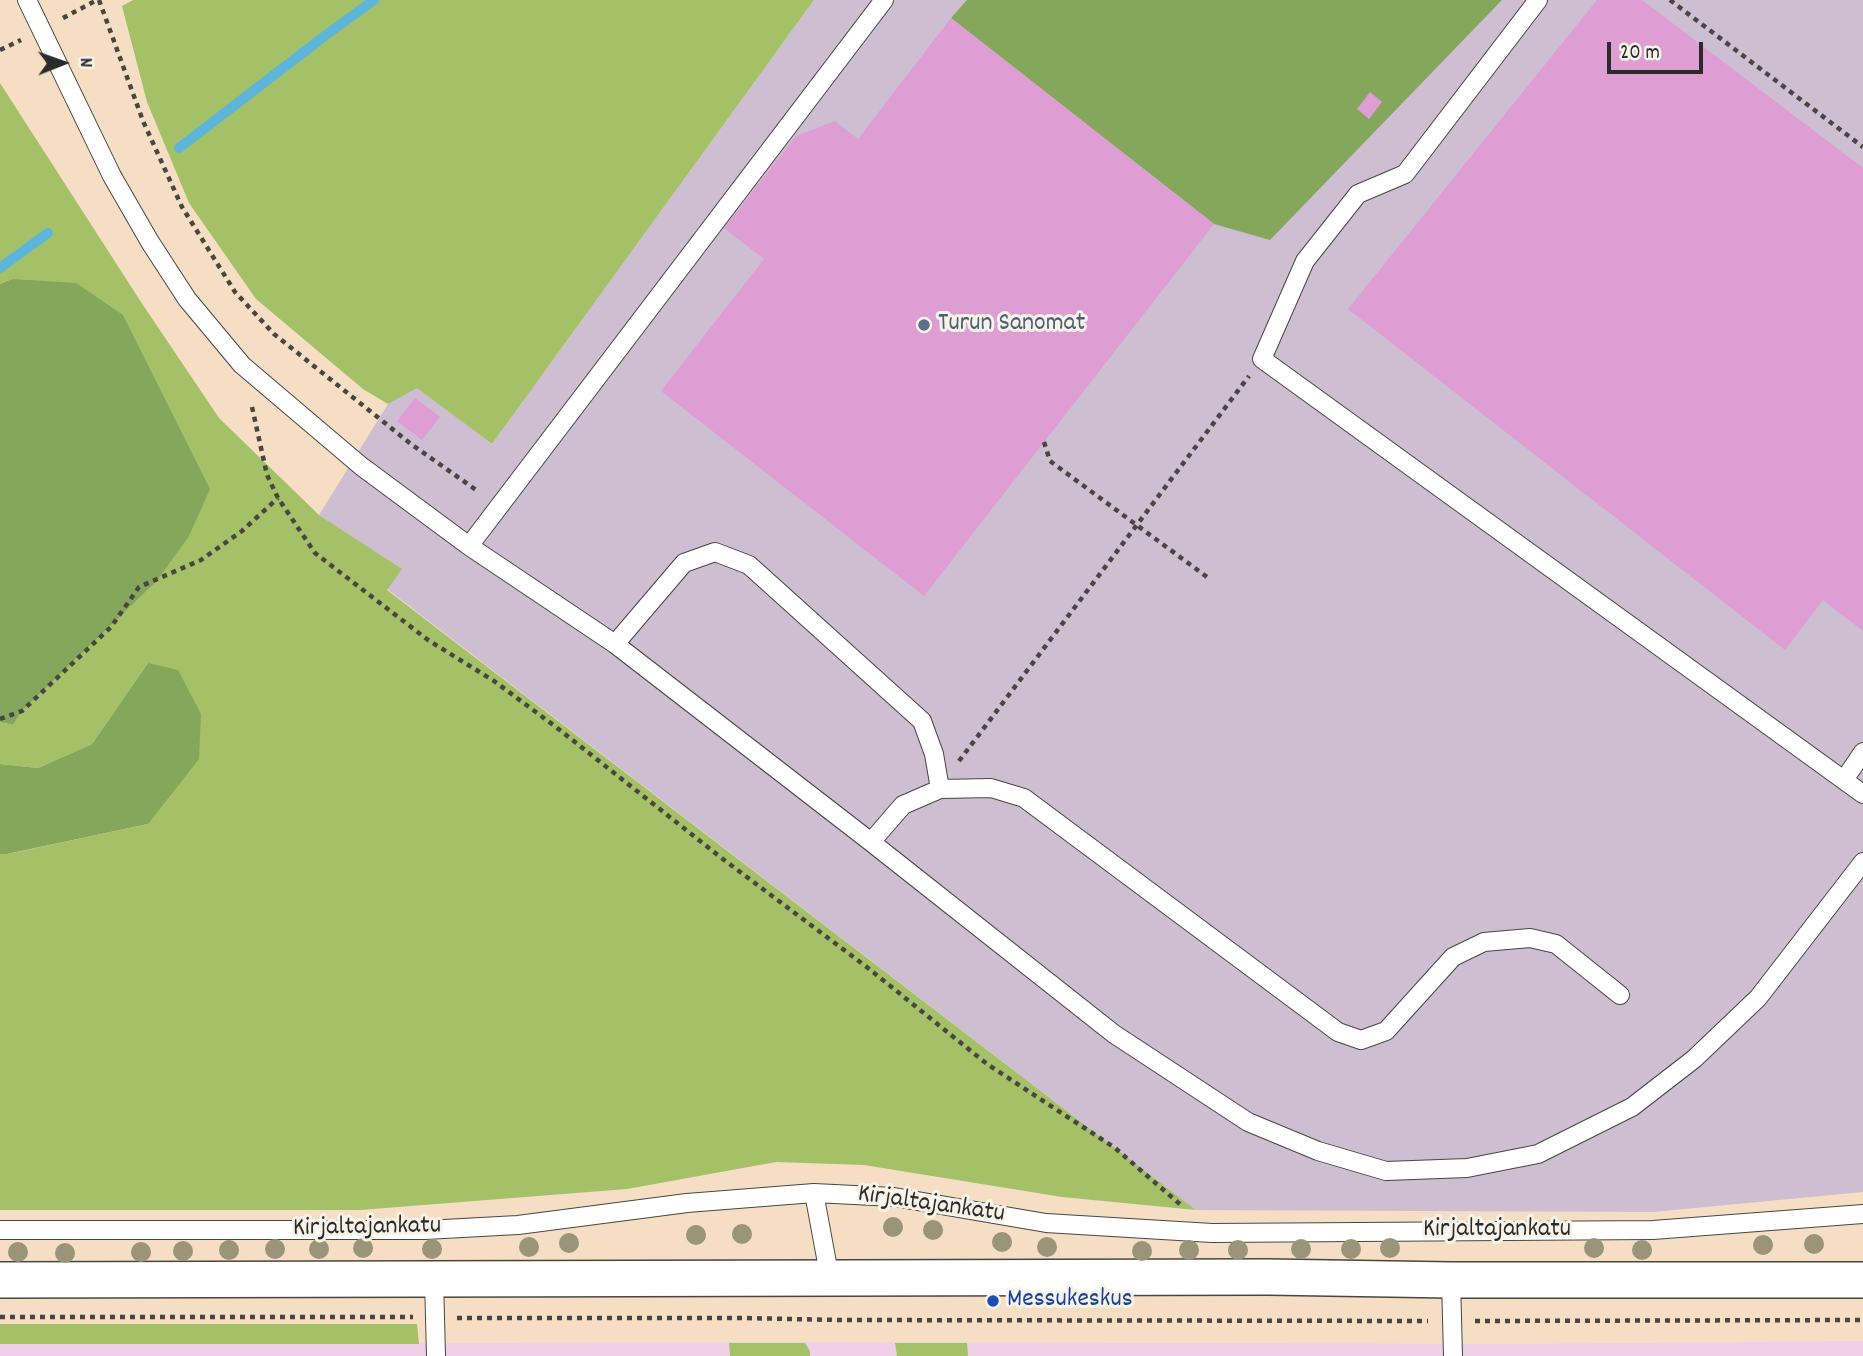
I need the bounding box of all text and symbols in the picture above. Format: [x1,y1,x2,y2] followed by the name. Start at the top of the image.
[28,28,98,98] north arrow
[1611,28,1707,72] scale bar
[1620,39,1660,69] text: 20 m
[71,58,98,68] text: N
[938,309,1085,341] place label: Turun Sanomat
[916,317,932,333] marker: Turun Sanomat
[856,1180,1006,1232] street label: Kirjaltajankatu
[293,1212,441,1246] street label: Kirjaltajankatu
[1423,1215,1571,1247] street label: Kirjaltajankatu
[1007,1285,1133,1317] place label: Messukeskus
[985,1293,1001,1309] marker: Messukeskus

